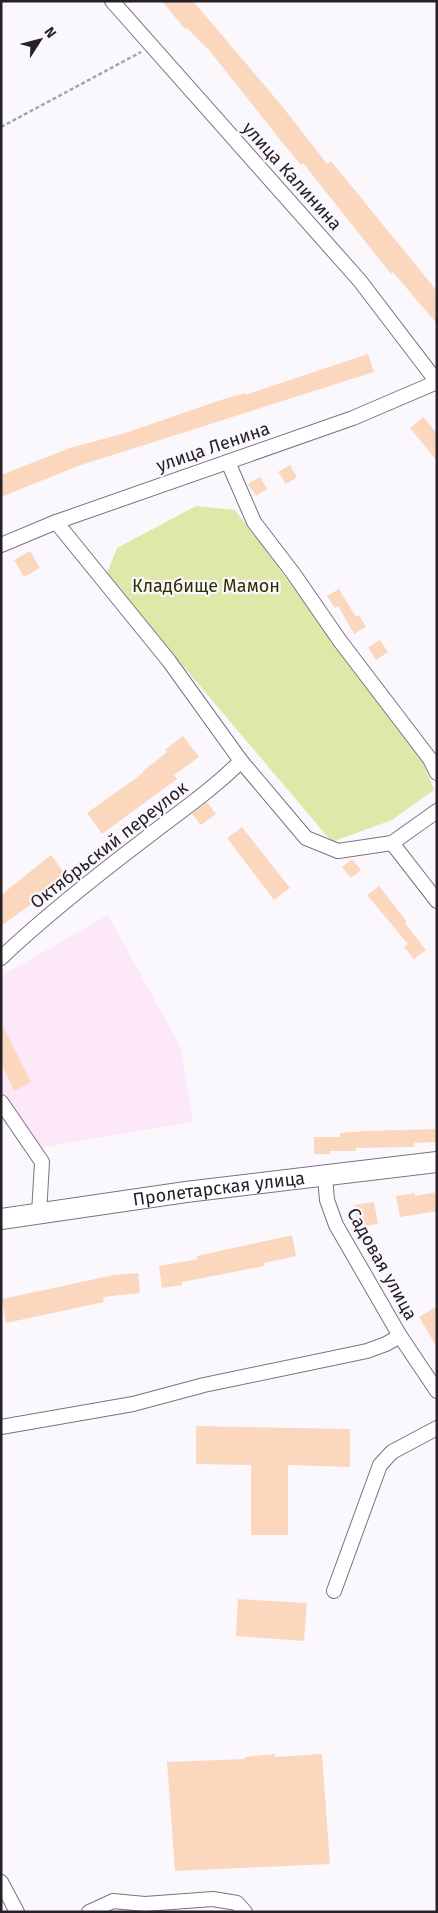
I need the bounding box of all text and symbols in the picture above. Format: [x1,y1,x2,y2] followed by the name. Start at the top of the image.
[15,15,65,65] north arrow
[41,24,60,41] text: N
[238,117,346,235] street label: улица Калинина
[153,417,273,477] street label: улица Ленина
[132,575,280,597] park label: Кладбище Мамон
[26,776,193,913] street label: Октябрьский переулок
[131,1167,306,1211] street label: Пролетарская улица
[342,1204,422,1324] street label: Садовая улица

